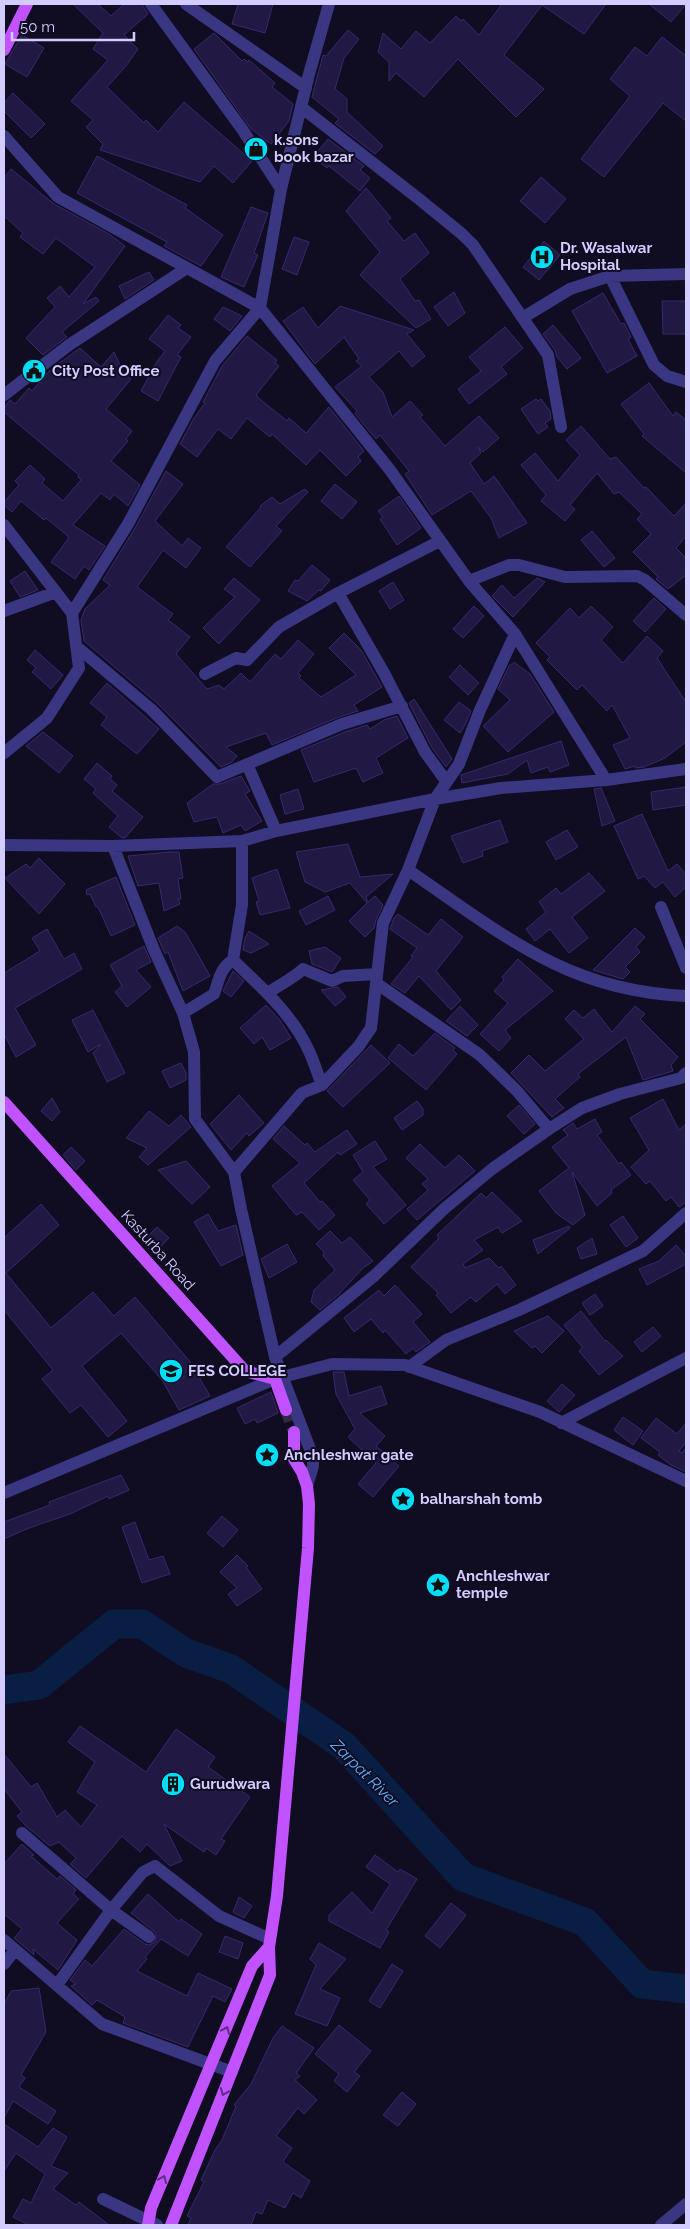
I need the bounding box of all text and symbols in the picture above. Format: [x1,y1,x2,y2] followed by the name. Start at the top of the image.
[12,10,135,42] scale bar
[20,18,55,36] text: 50 m
[274,131,354,166] place label: k.sons book bazar
[243,136,269,162] shop icon: k.sons book bazar
[560,239,652,274] place label: Dr. Wasalwar Hospital
[529,244,555,270] hospital icon: Dr. Wasalwar Hospital
[21,358,47,384] public building icon: City Post Office
[52,362,160,380] place label: City Post Office
[117,1206,199,1294] street label: Kasturba Road
[158,1358,184,1384] school or university icon: FES COLLEGE
[188,1362,286,1380] place label: FES COLLEGE
[254,1442,280,1468] place icon: Anchleshwar gate
[284,1446,414,1464] place label: Anchleshwar gate
[390,1486,416,1512] place icon: balharshah tomb
[420,1490,543,1508] place label: balharshah tomb
[456,1567,550,1602] place label: Anchleshwar temple
[425,1572,451,1598] place icon: Anchleshwar temple
[327,1735,403,1811] water label: Zarpat River
[160,1771,186,1797] building icon: Gurudwara
[190,1775,271,1793] place label: Gurudwara
[221,2026,231,2034] one-way arrow
[220,2087,230,2096] one-way arrow
[157,2175,168,2184] one-way arrow

